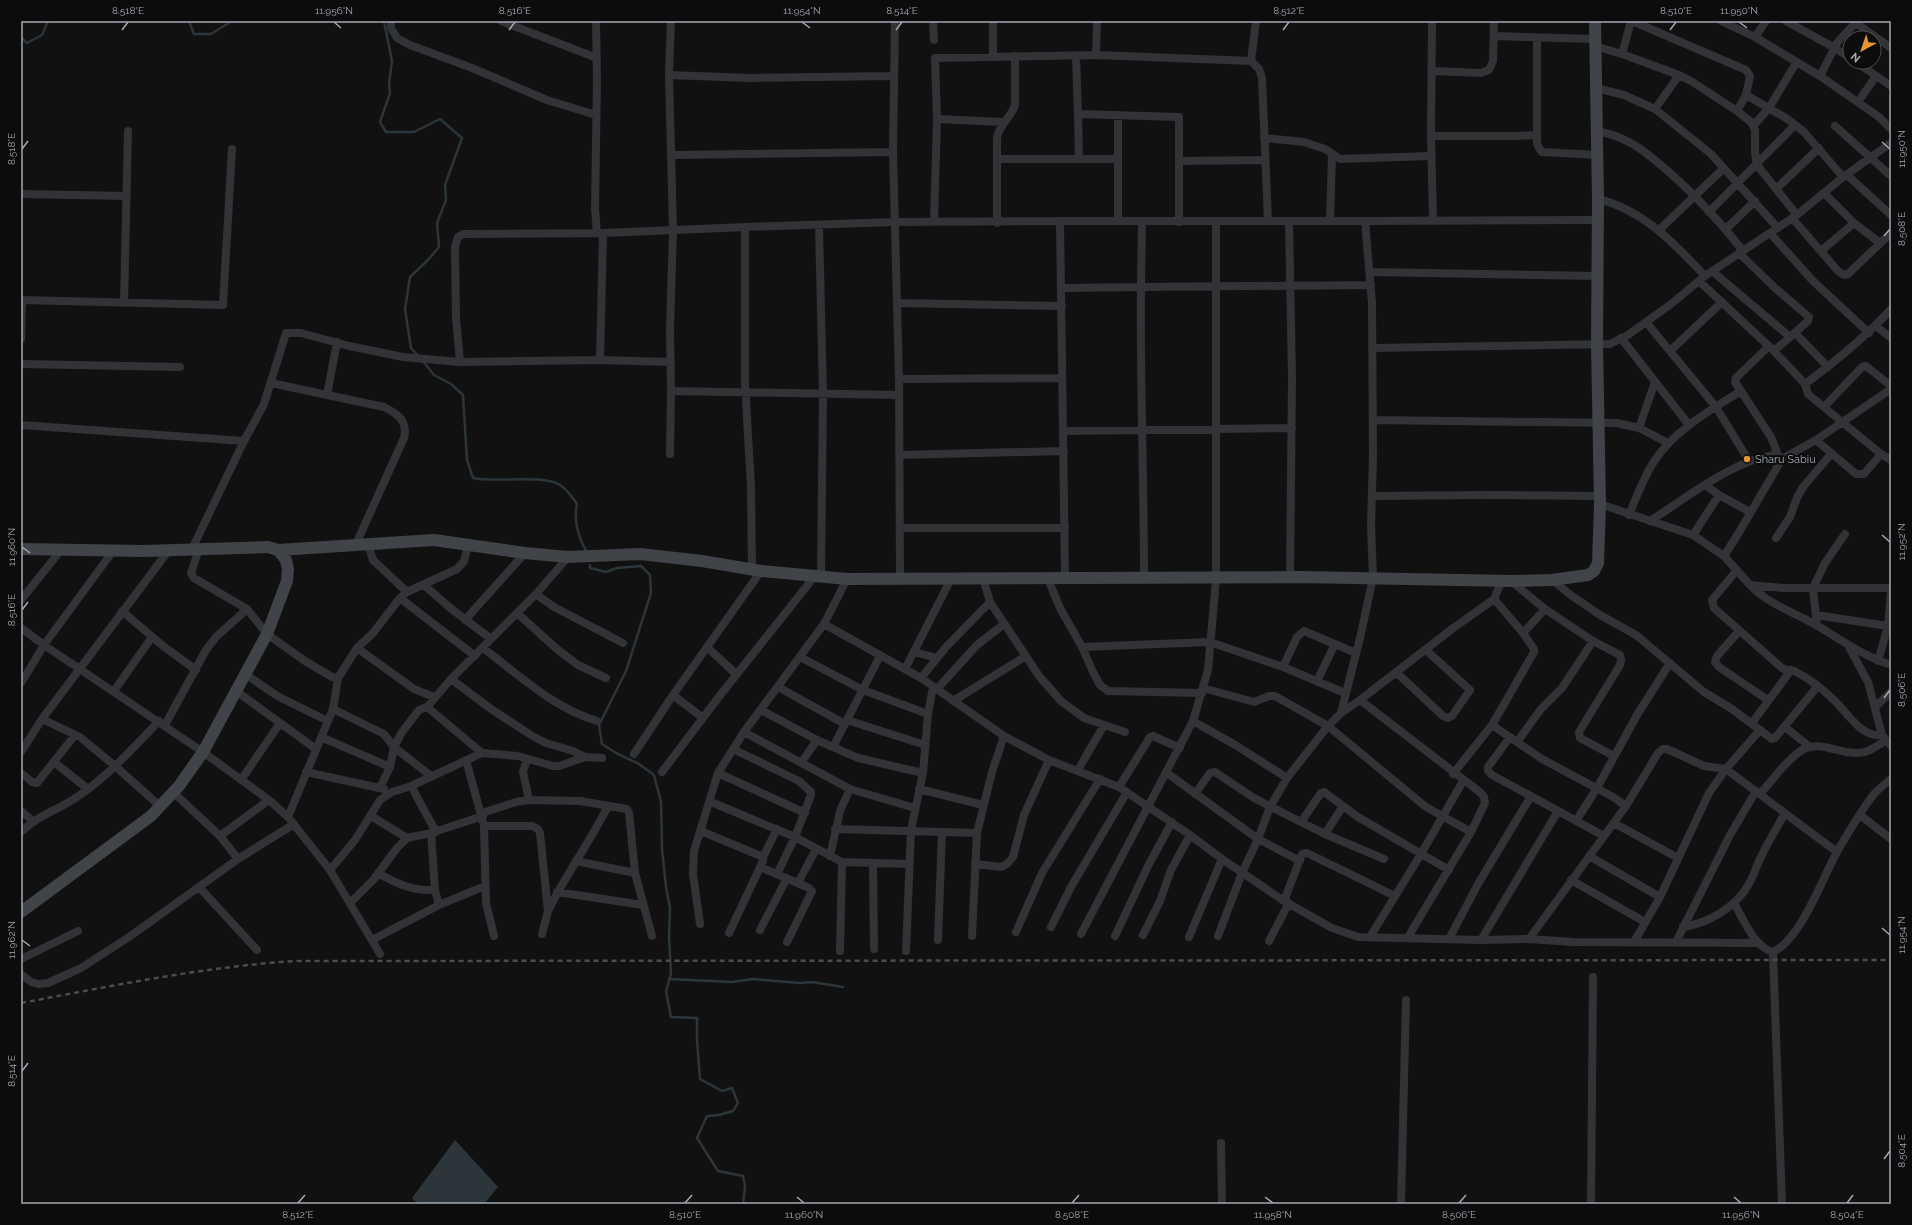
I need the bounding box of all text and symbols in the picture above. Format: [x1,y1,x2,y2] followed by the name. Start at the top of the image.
[112,5,144,16] text: 8.518°E
[315,5,353,16] text: 11.956°N
[499,5,531,16] text: 8.516°E
[783,5,821,16] text: 11.954°N
[886,5,918,16] text: 8.514°E
[1273,5,1305,16] text: 8.512°E
[1660,5,1692,16] text: 8.510°E
[1720,5,1758,16] text: 11.950°N
[1842,30,1882,70] north arrow
[1848,50,1863,65] text: N
[1896,130,1907,168] text: 11.950°N
[6,133,17,165] text: 8.518°E
[1896,212,1907,246] text: 8.508°E
[1755,453,1816,466] place label: Sharu Sabiu
[1742,454,1752,464] marker: Sharu Sabiu
[1896,523,1907,561] text: 11.952°N
[6,528,17,566] text: 11.960°N
[6,594,17,626] text: 8.516°E
[1896,673,1907,707] text: 8.506°E
[1896,916,1907,954] text: 11.954°N
[6,921,17,959] text: 11.962°N
[6,1055,17,1087] text: 8.514°E
[1896,1134,1907,1168] text: 8.504°E
[282,1209,314,1220] text: 8.512°E
[669,1209,701,1220] text: 8.510°E
[785,1209,823,1220] text: 11.960°N
[1055,1209,1089,1220] text: 8.508°E
[1254,1209,1292,1220] text: 11.958°N
[1442,1209,1476,1220] text: 8.506°E
[1722,1209,1760,1220] text: 11.956°N
[1830,1209,1864,1220] text: 8.504°E

